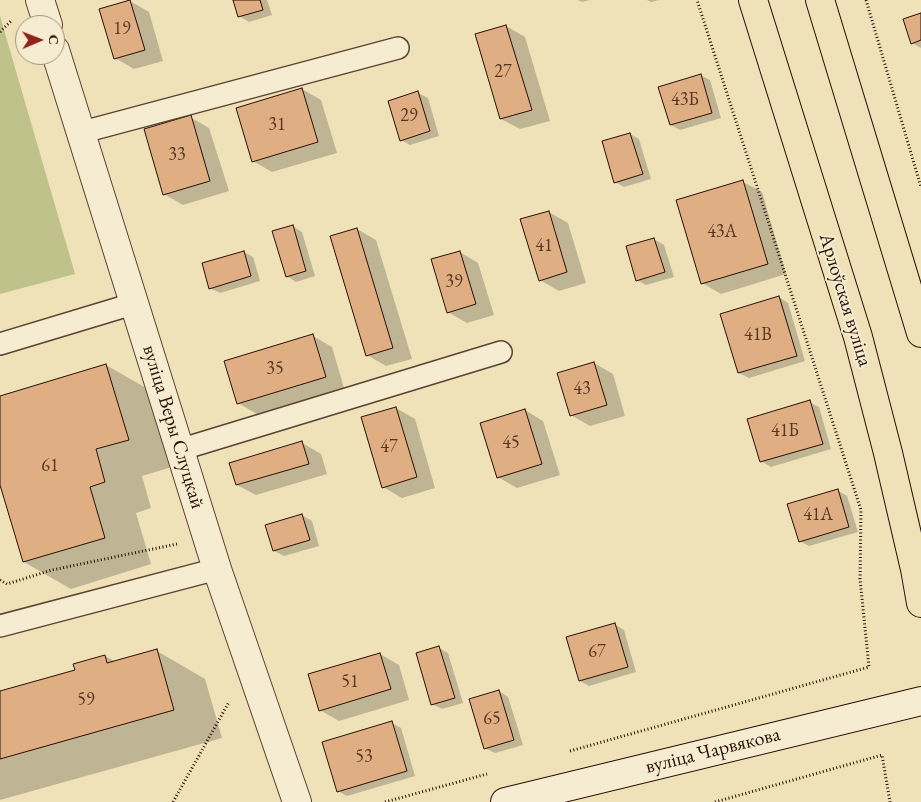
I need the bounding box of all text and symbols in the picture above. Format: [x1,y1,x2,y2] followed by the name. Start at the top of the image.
[15,15,65,65] north arrow
[113,18,131,40] house number: 19
[45,35,63,45] text: С
[494,61,512,83] house number: 27
[671,89,699,111] house number: 43Б
[400,105,418,127] house number: 29
[268,114,286,136] house number: 31
[168,144,186,166] house number: 33
[707,221,737,243] house number: 43А
[813,230,877,370] street label: Арлоўская вуліца
[535,235,553,257] house number: 41
[445,271,463,293] house number: 39
[744,324,772,346] house number: 41В
[137,342,209,512] street label: вуліца Веры Слуцкай
[266,358,284,380] house number: 35
[573,378,591,400] house number: 43
[771,420,799,442] house number: 41Б
[502,432,520,454] house number: 45
[380,436,398,458] house number: 47
[41,455,59,477] house number: 61
[803,504,833,526] house number: 41А
[588,641,606,663] house number: 67
[341,671,359,693] house number: 51
[77,689,95,711] house number: 59
[483,708,501,730] house number: 65
[643,723,783,779] street label: вуліца Чарвякова
[355,746,373,768] house number: 53

